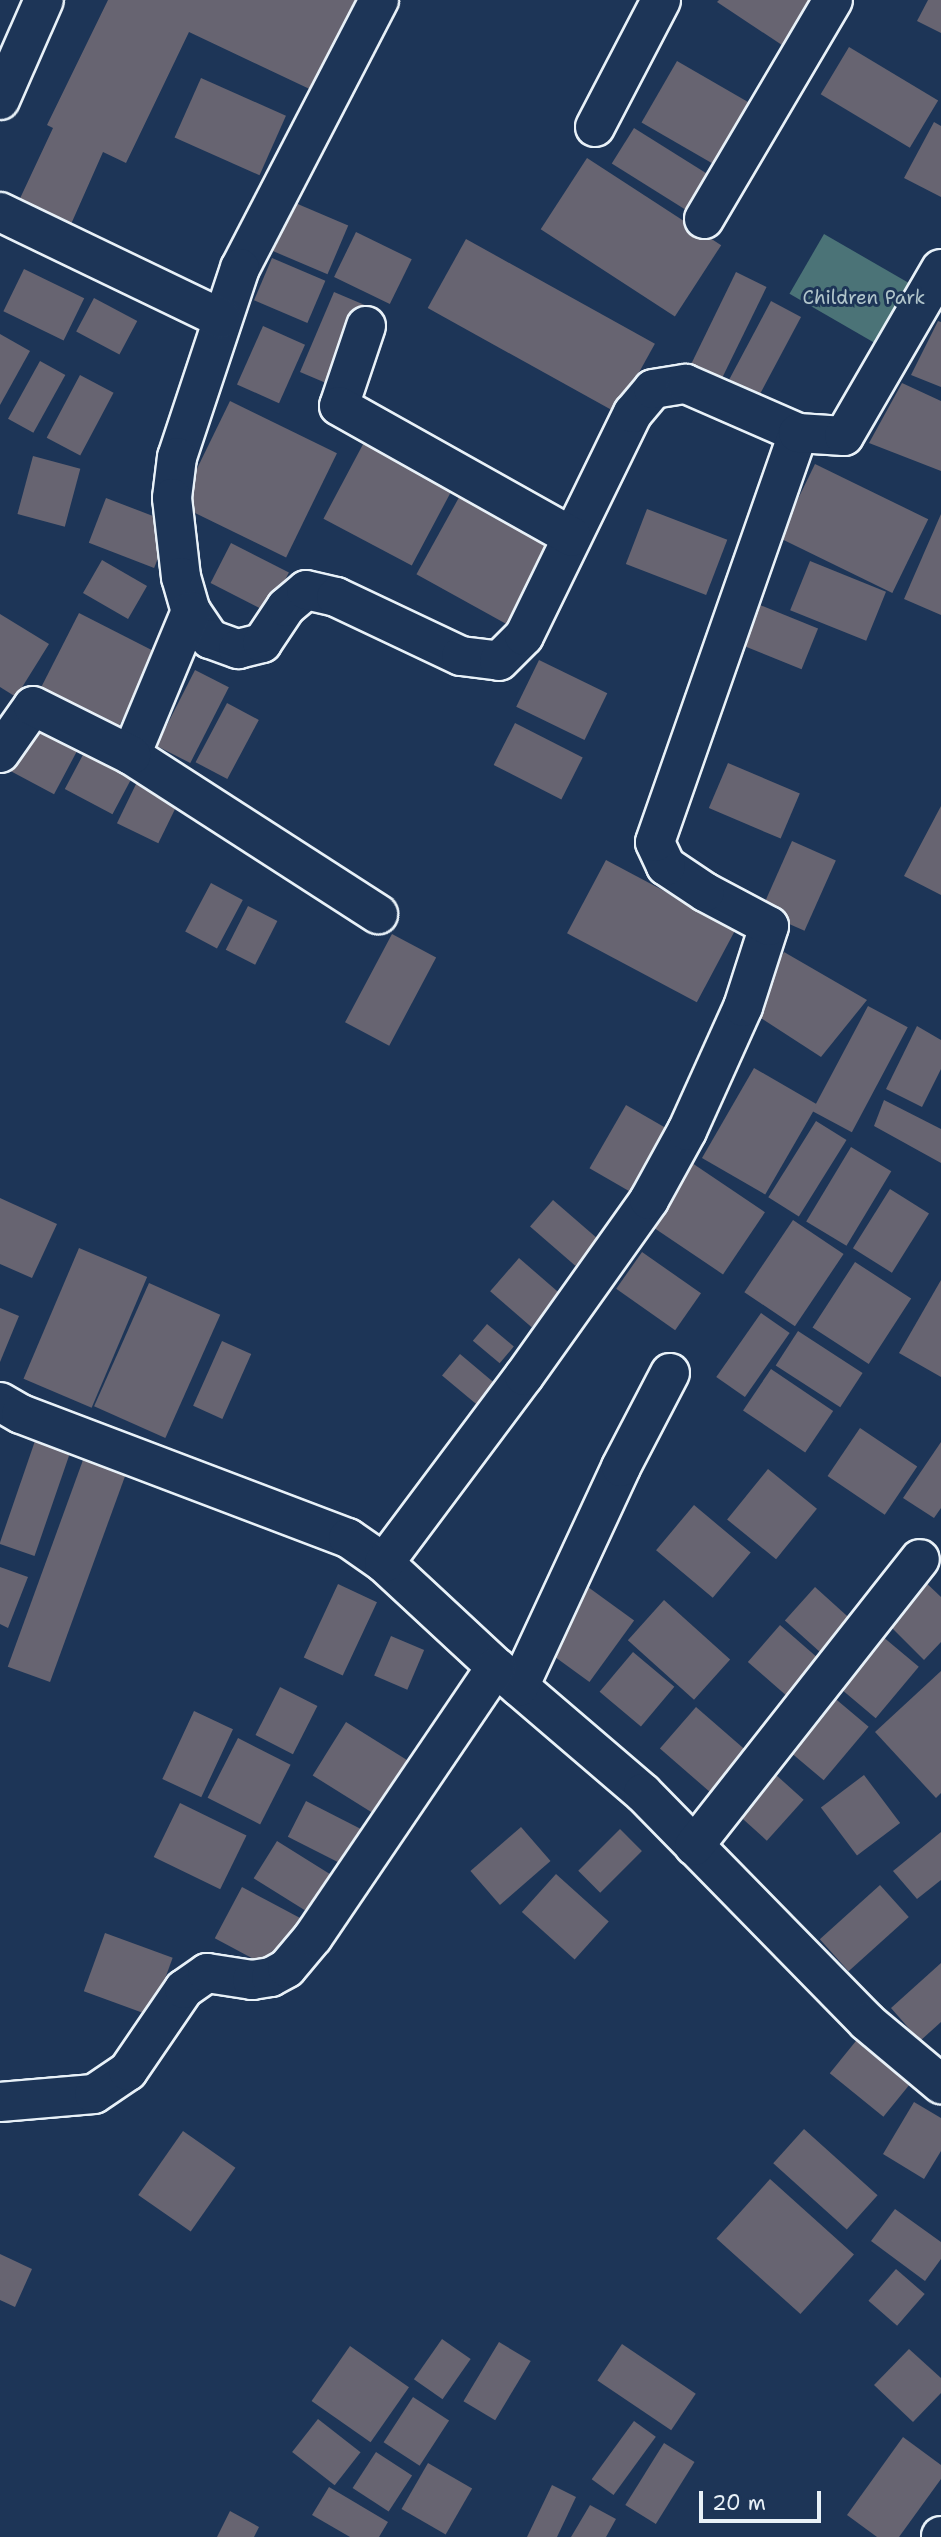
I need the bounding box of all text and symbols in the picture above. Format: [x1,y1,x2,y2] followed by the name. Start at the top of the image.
[803,287,925,309] park label: Children Park
[703,2478,825,2522] scale bar
[712,2489,766,2517] text: 20 m

